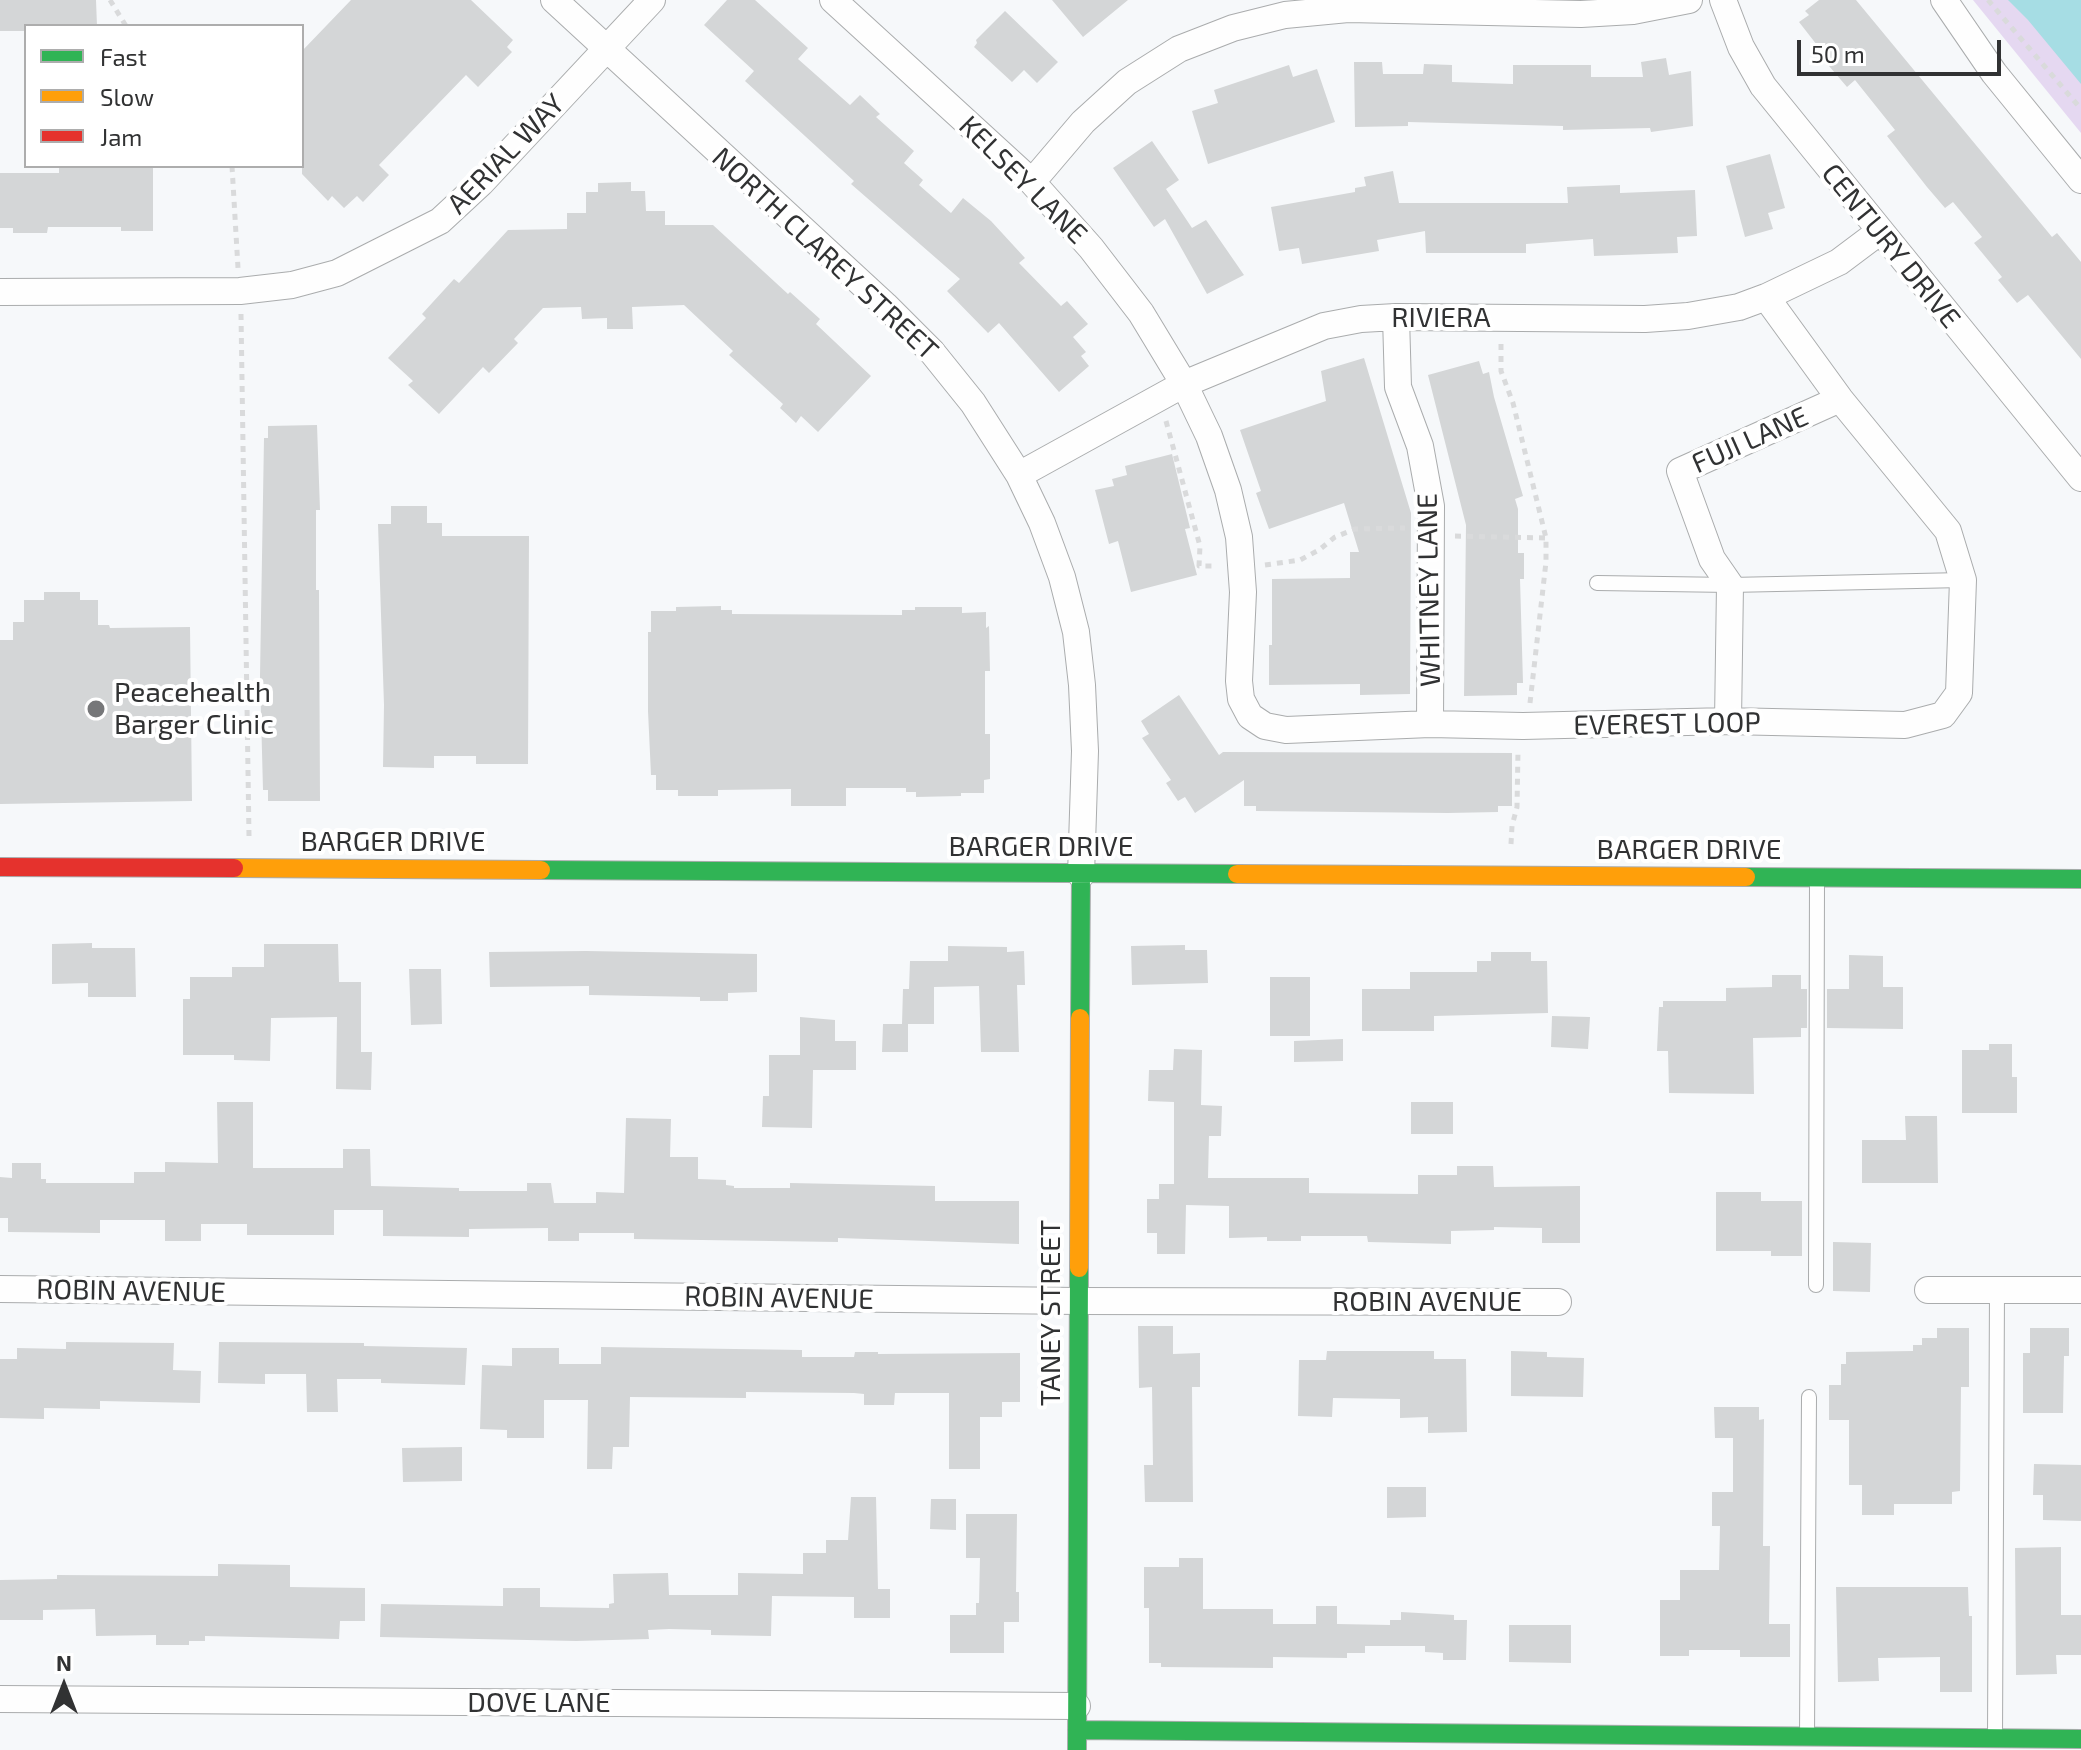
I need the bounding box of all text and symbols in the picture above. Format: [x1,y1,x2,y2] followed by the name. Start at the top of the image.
[24,24,304,168] legend
[1801,24,2005,74] scale bar
[1811,39,1865,68] text: 50 m
[100,42,147,71] text: Fast
[100,82,154,111] text: Slow
[441,87,571,221] street label: AERIAL WAY
[952,109,1094,251] street label: KELSEY LANE
[100,122,142,151] text: Jam
[705,141,945,367] street label: NORTH CLAREY STREET
[1815,157,1967,335] street label: CENTURY DRIVE
[1391,301,1491,335] street label: RIVIERA
[1687,400,1813,480] street label: FUJI LANE
[1411,493,1447,687] street label: WHITNEY LANE
[114,676,274,742] place label: Peacehealth Barger Clinic
[85,698,107,720] marker: Peacehealth Barger Clinic
[1573,706,1761,742] street label: EVEREST LOOP
[301,825,485,859] street label: BARGER DRIVE
[949,830,1133,864] street label: BARGER DRIVE
[1597,833,1781,867] street label: BARGER DRIVE
[1034,1220,1068,1406] street label: TANEY STREET
[36,1273,226,1309] street label: ROBIN AVENUE
[684,1280,874,1316] street label: ROBIN AVENUE
[1332,1285,1522,1319] street label: ROBIN AVENUE
[24,1646,104,1726] north arrow
[56,1649,72,1675] text: N
[467,1686,611,1720] street label: DOVE LANE

